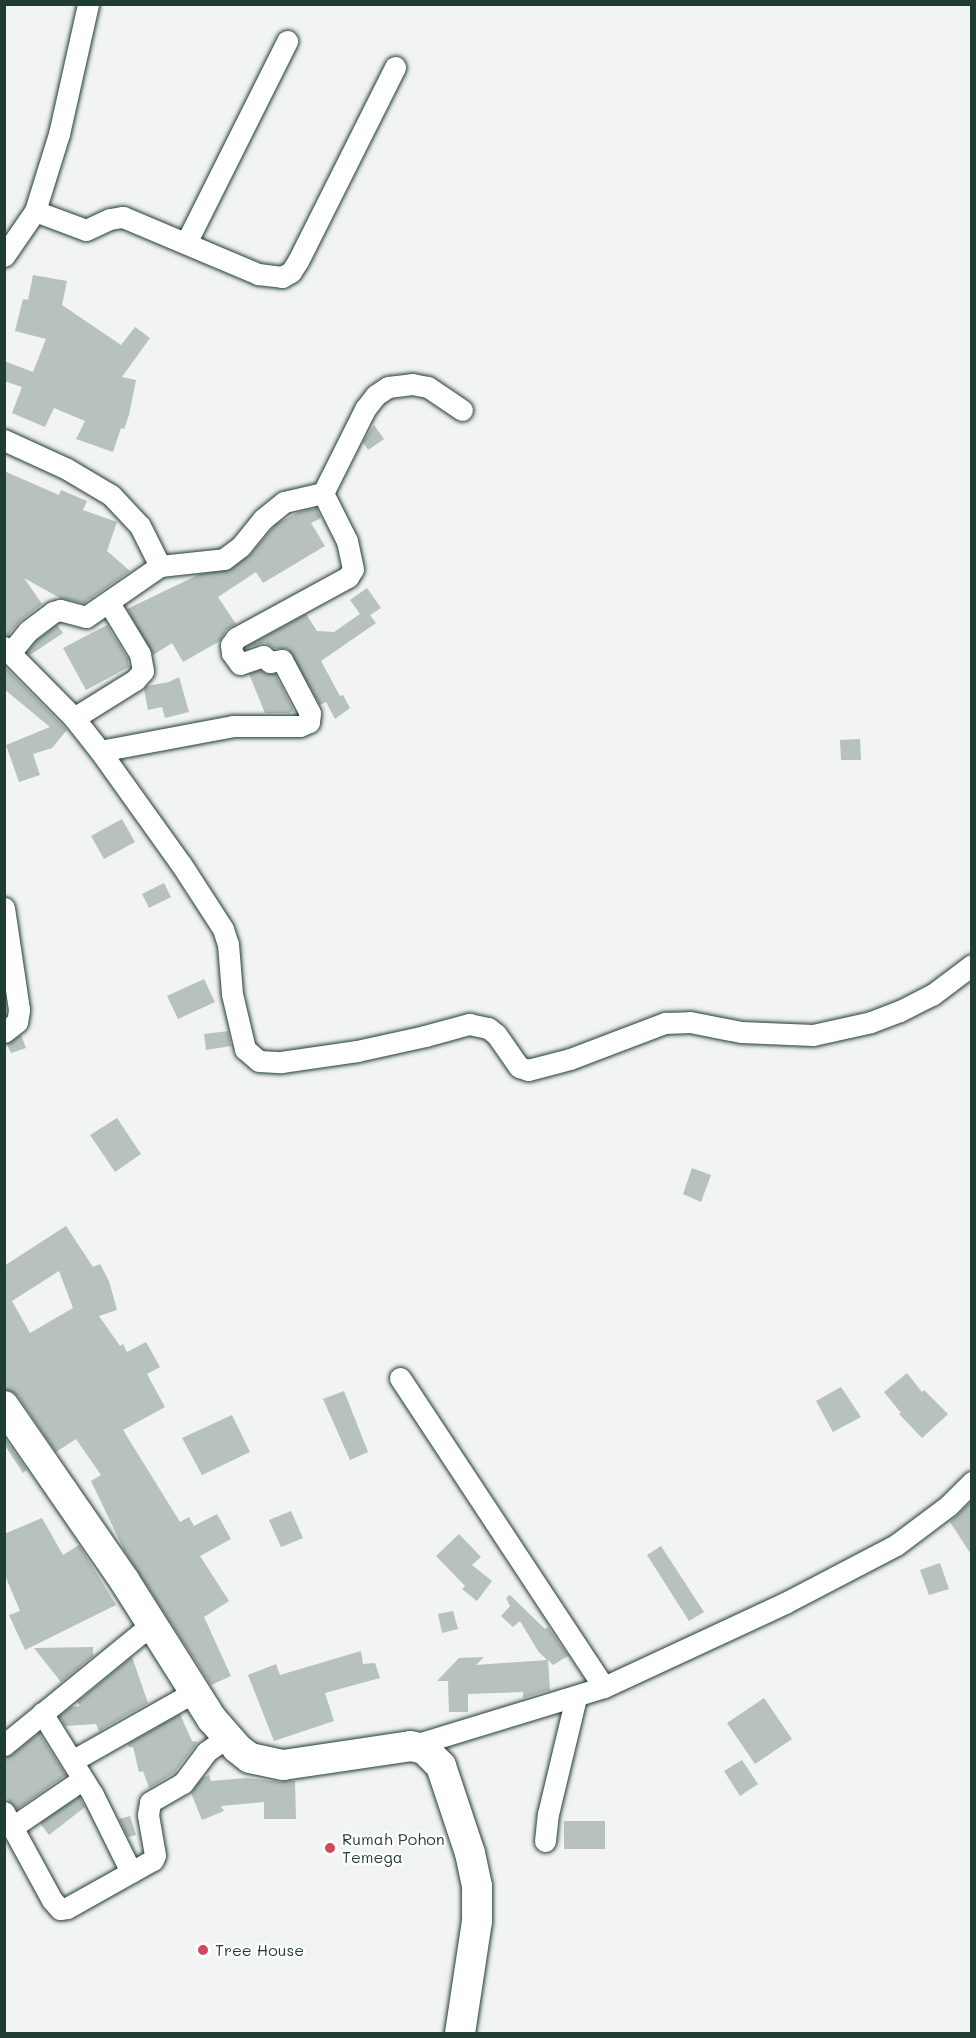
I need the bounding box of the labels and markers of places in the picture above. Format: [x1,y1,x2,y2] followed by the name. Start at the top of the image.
[342,1829,445,1867] place label: Rumah Pohon Temega
[323,1841,337,1855] marker: Rumah Pohon Temega
[215,1940,304,1960] place label: Tree House
[196,1943,210,1957] marker: Tree House

